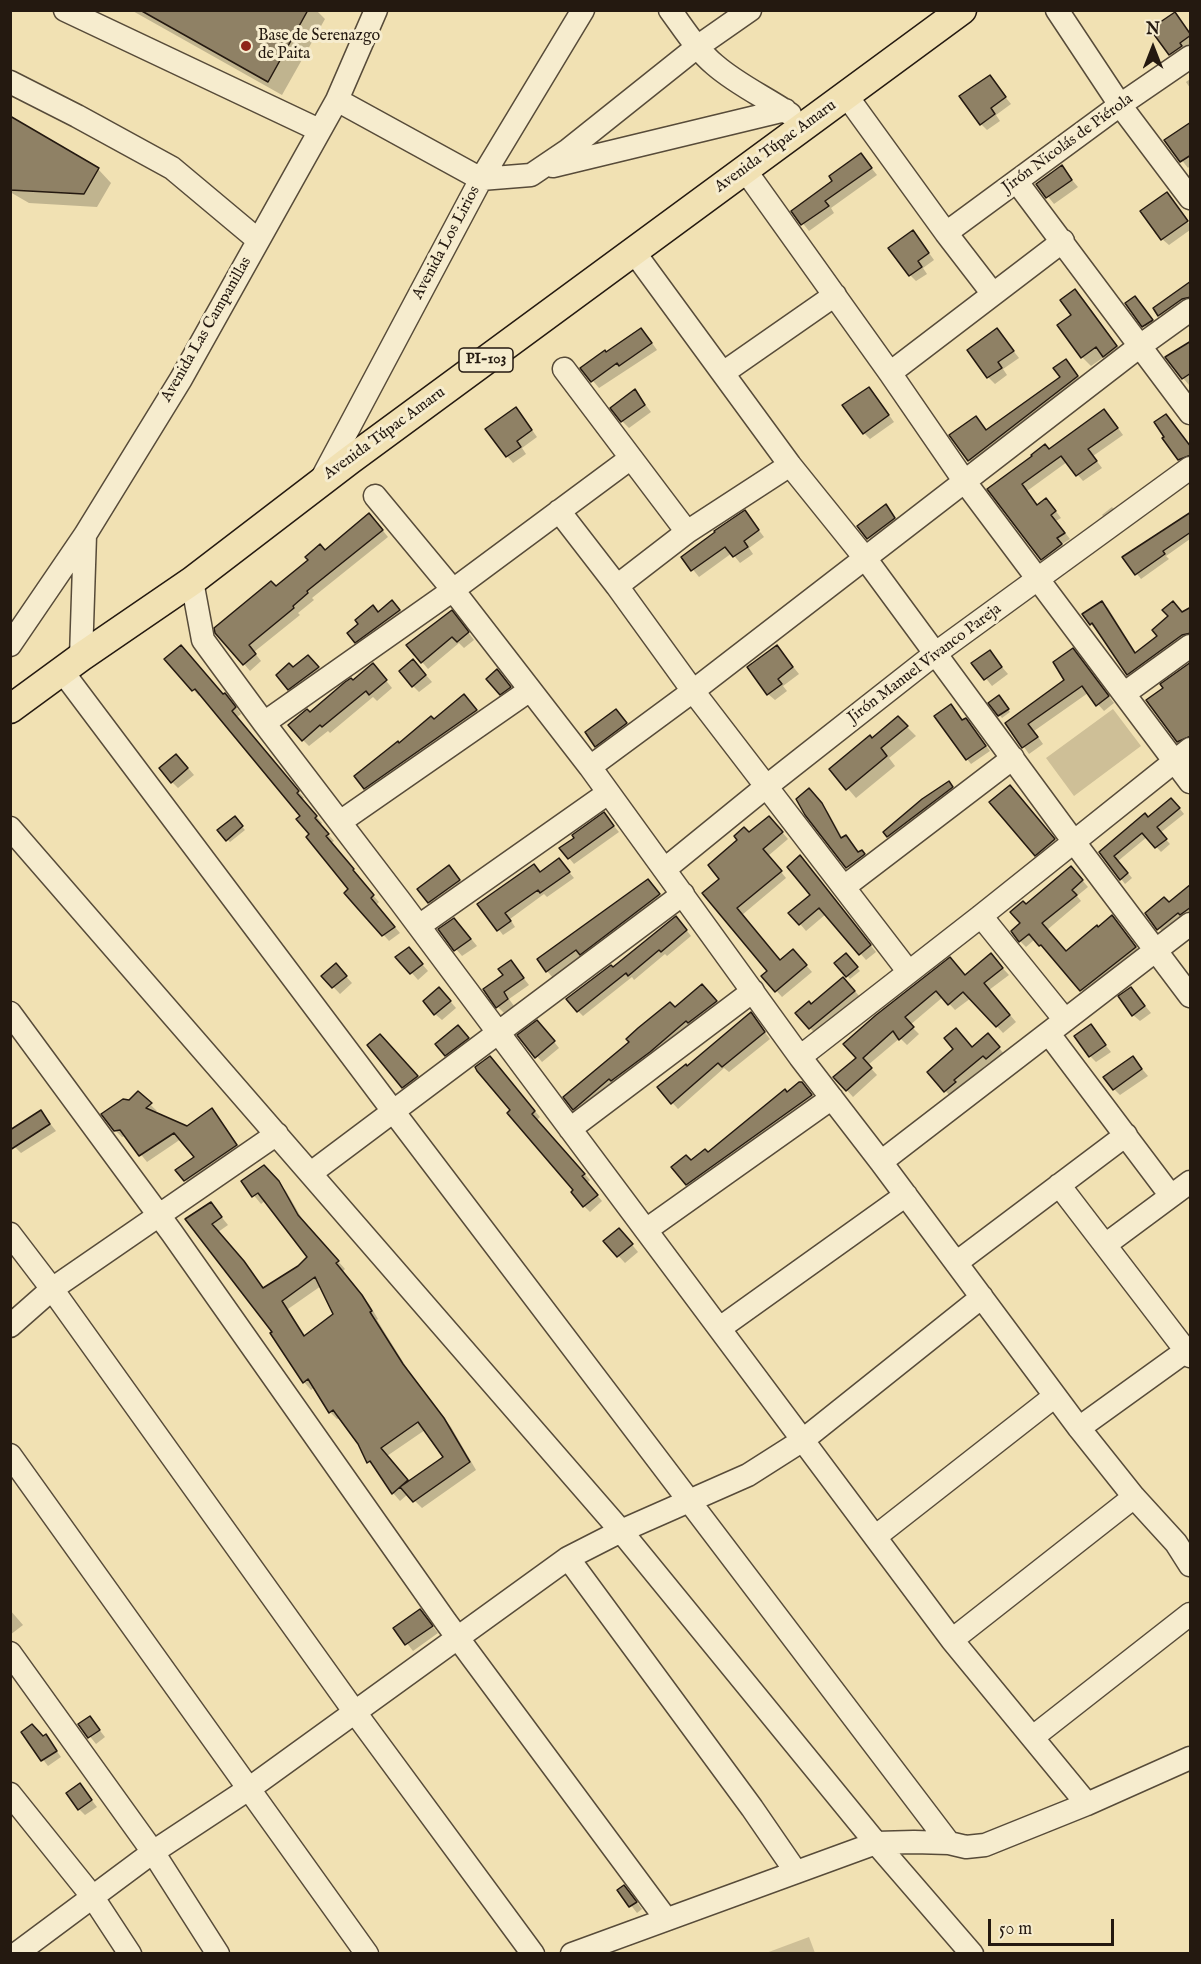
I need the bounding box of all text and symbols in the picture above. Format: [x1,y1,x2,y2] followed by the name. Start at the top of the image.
[1123,18,1183,78] north arrow
[1146,20,1160,40] text: N
[258,27,380,65] place label: Base de Serenazgo de Paita
[239,39,253,53] marker: Base de Serenazgo de Paita
[999,90,1137,198] street label: Jirón Nicolás de Piérola
[712,97,840,197] street label: Avenida Túpac Amaru
[409,183,485,303] street label: Avenida Los Lirios
[158,254,256,406] street label: Avenida Las Campanillas
[459,348,513,372] road number: PI-103
[321,384,449,484] street label: Avenida Túpac Amaru
[844,600,1006,728] street label: Jirón Manuel Vivanco Pareja
[991,1907,1117,1945] scale bar
[999,1918,1032,1941] text: 50 m

